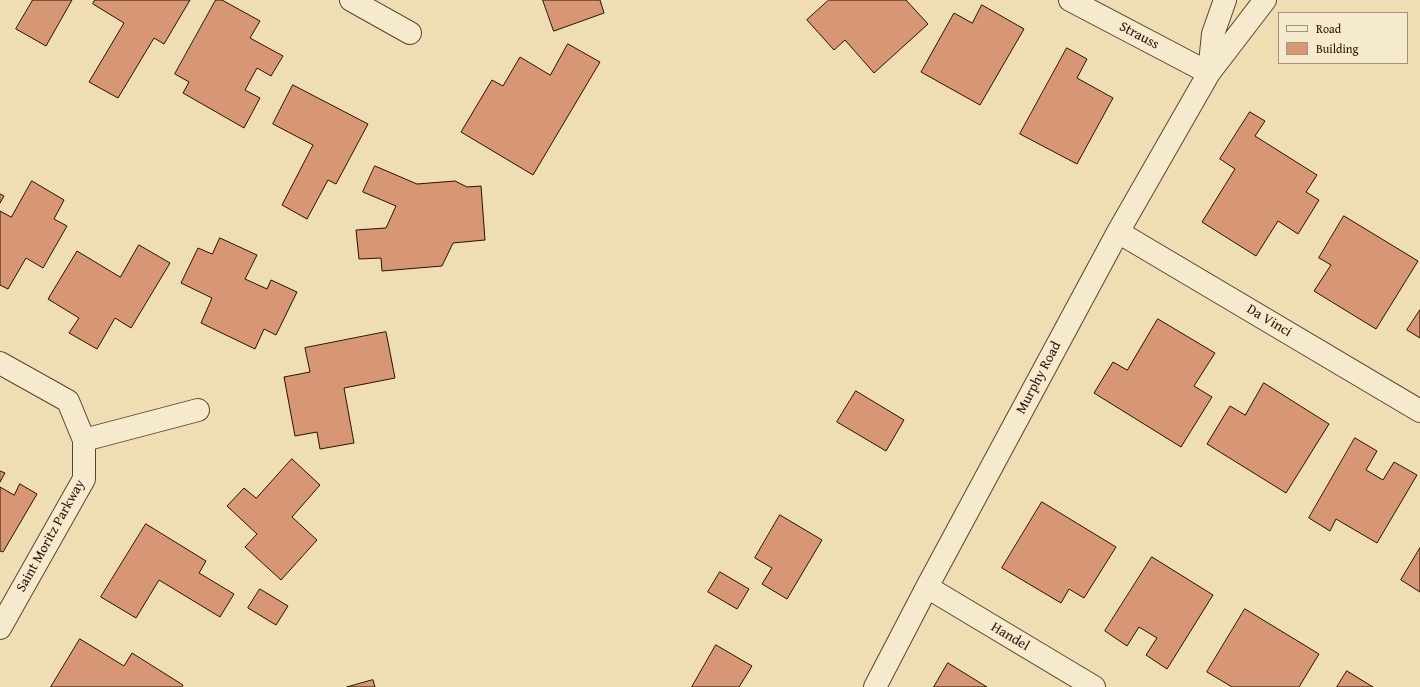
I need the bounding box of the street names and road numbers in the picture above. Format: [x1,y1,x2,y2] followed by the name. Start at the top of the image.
[1116,19,1162,53] street label: Strauss
[1244,301,1294,341] street label: Da Vinci
[1013,339,1065,417] street label: Murphy Road
[13,477,89,595] street label: Saint Moritz Parkway
[988,619,1032,655] street label: Handel

